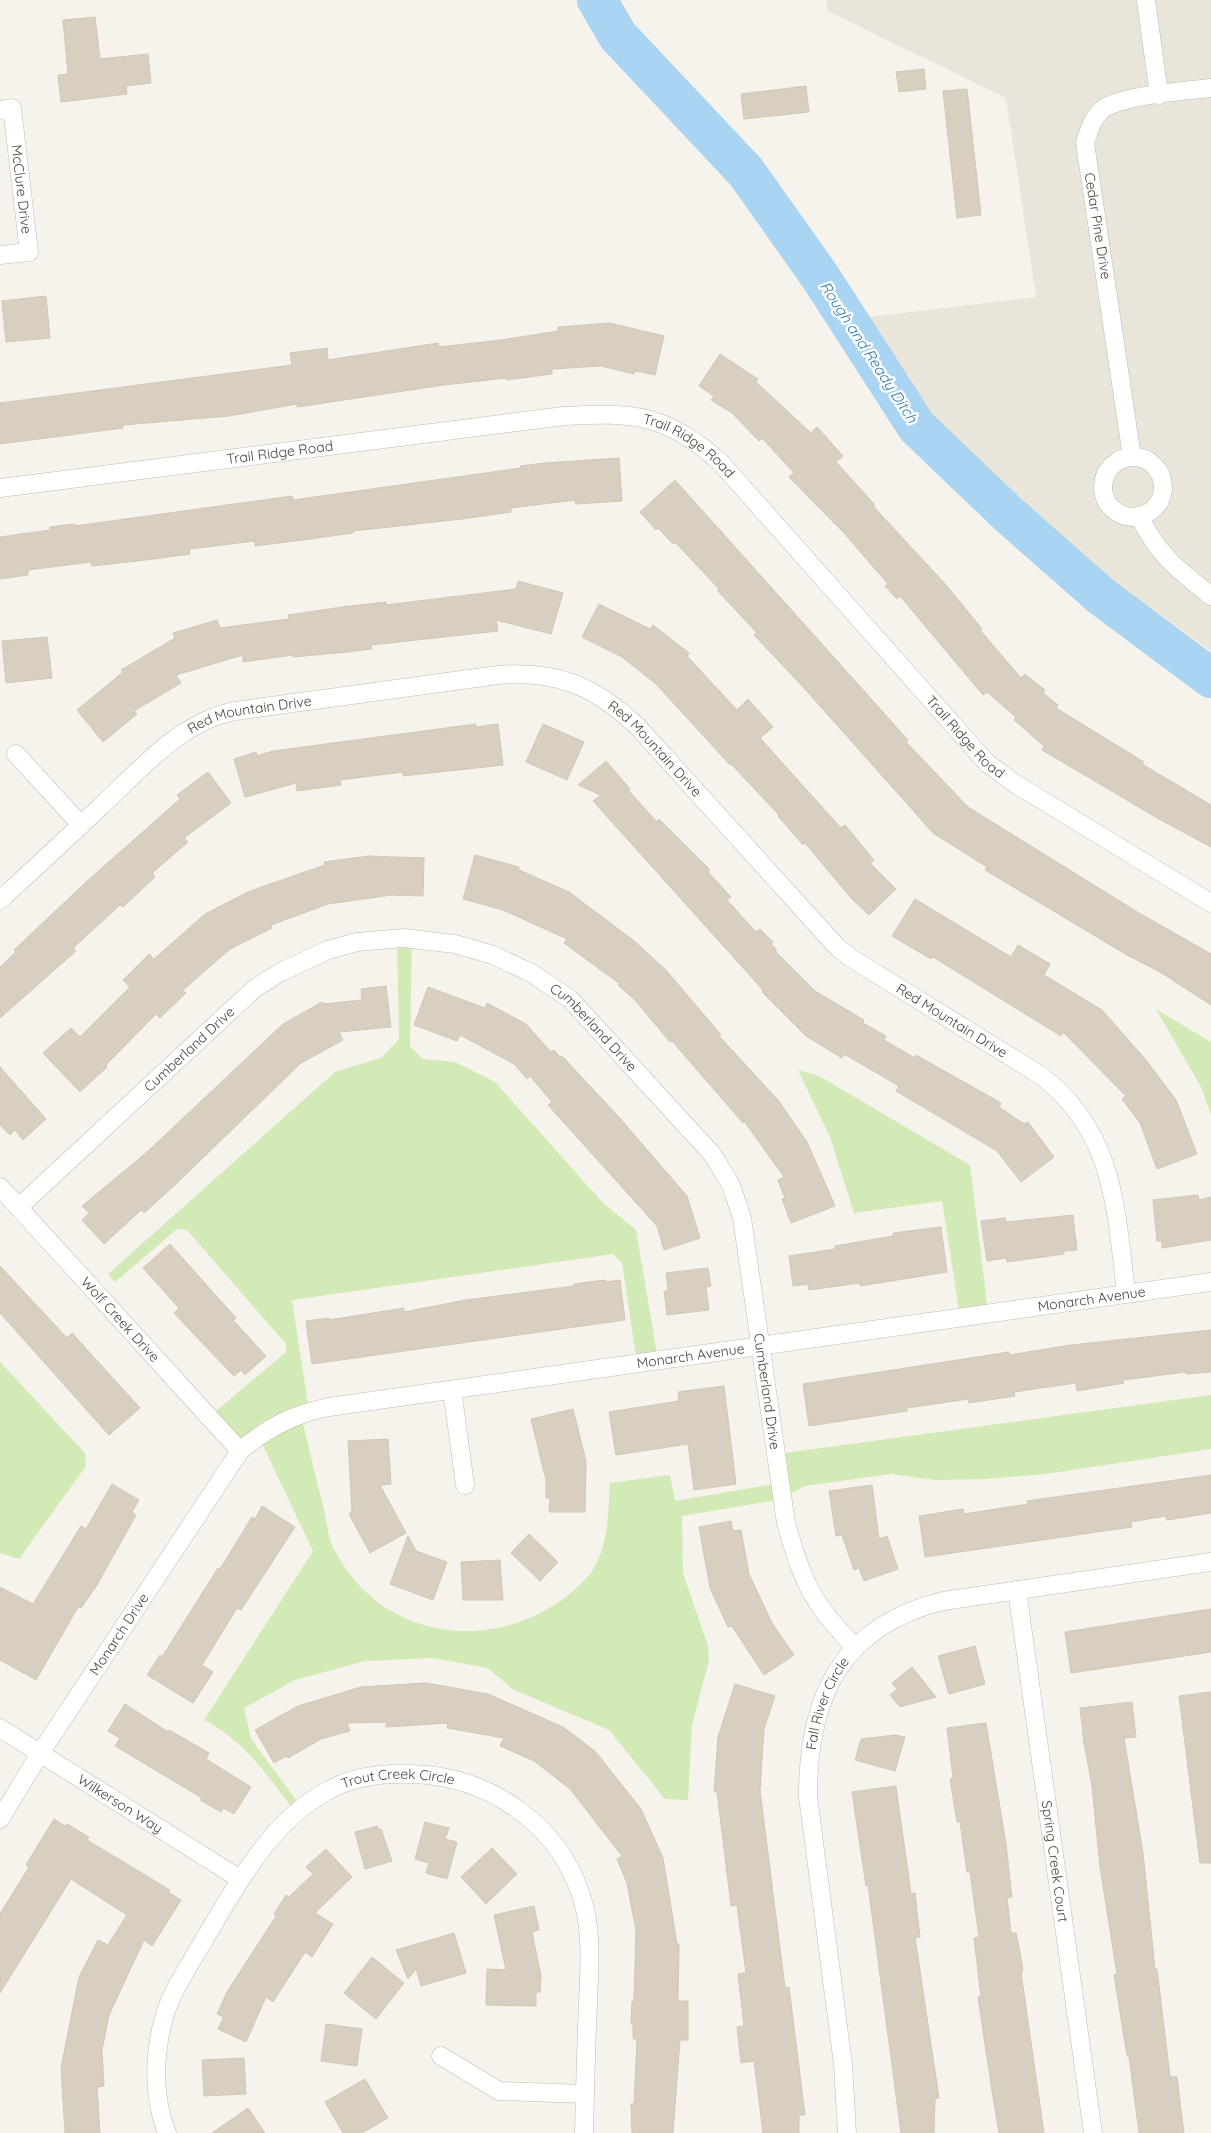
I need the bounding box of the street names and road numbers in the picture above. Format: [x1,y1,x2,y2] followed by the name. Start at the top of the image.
[7,144,36,235] street label: McClure Drive
[1081,171,1115,281] street label: Cedar Pine Drive
[641,410,739,482] street label: Trail Ridge Road
[225,437,334,468] street label: Trail Ridge Road
[184,692,313,738] street label: Red Mountain Drive
[922,692,1008,782] street label: Trail Ridge Road
[604,696,706,801] street label: Red Mountain Drive
[547,979,641,1075] street label: Cumberland Drive
[893,979,1011,1062] street label: Red Mountain Drive
[140,1003,238,1096] street label: Cumberland Drive
[77,1273,164,1366] street label: Wolf Creek Drive
[1036,1282,1147,1315] street label: Monarch Avenue
[750,1332,784,1451] street label: Cumberland Drive
[635,1339,746,1372] street label: Monarch Avenue
[85,1590,153,1678] street label: Monarch Drive
[802,1653,853,1751] street label: Fall River Circle
[339,1765,457,1793] street label: Trout Creek Circle
[74,1770,166,1837] street label: Wilkerson Way
[1038,1799,1072,1924] street label: Spring Creek Court

